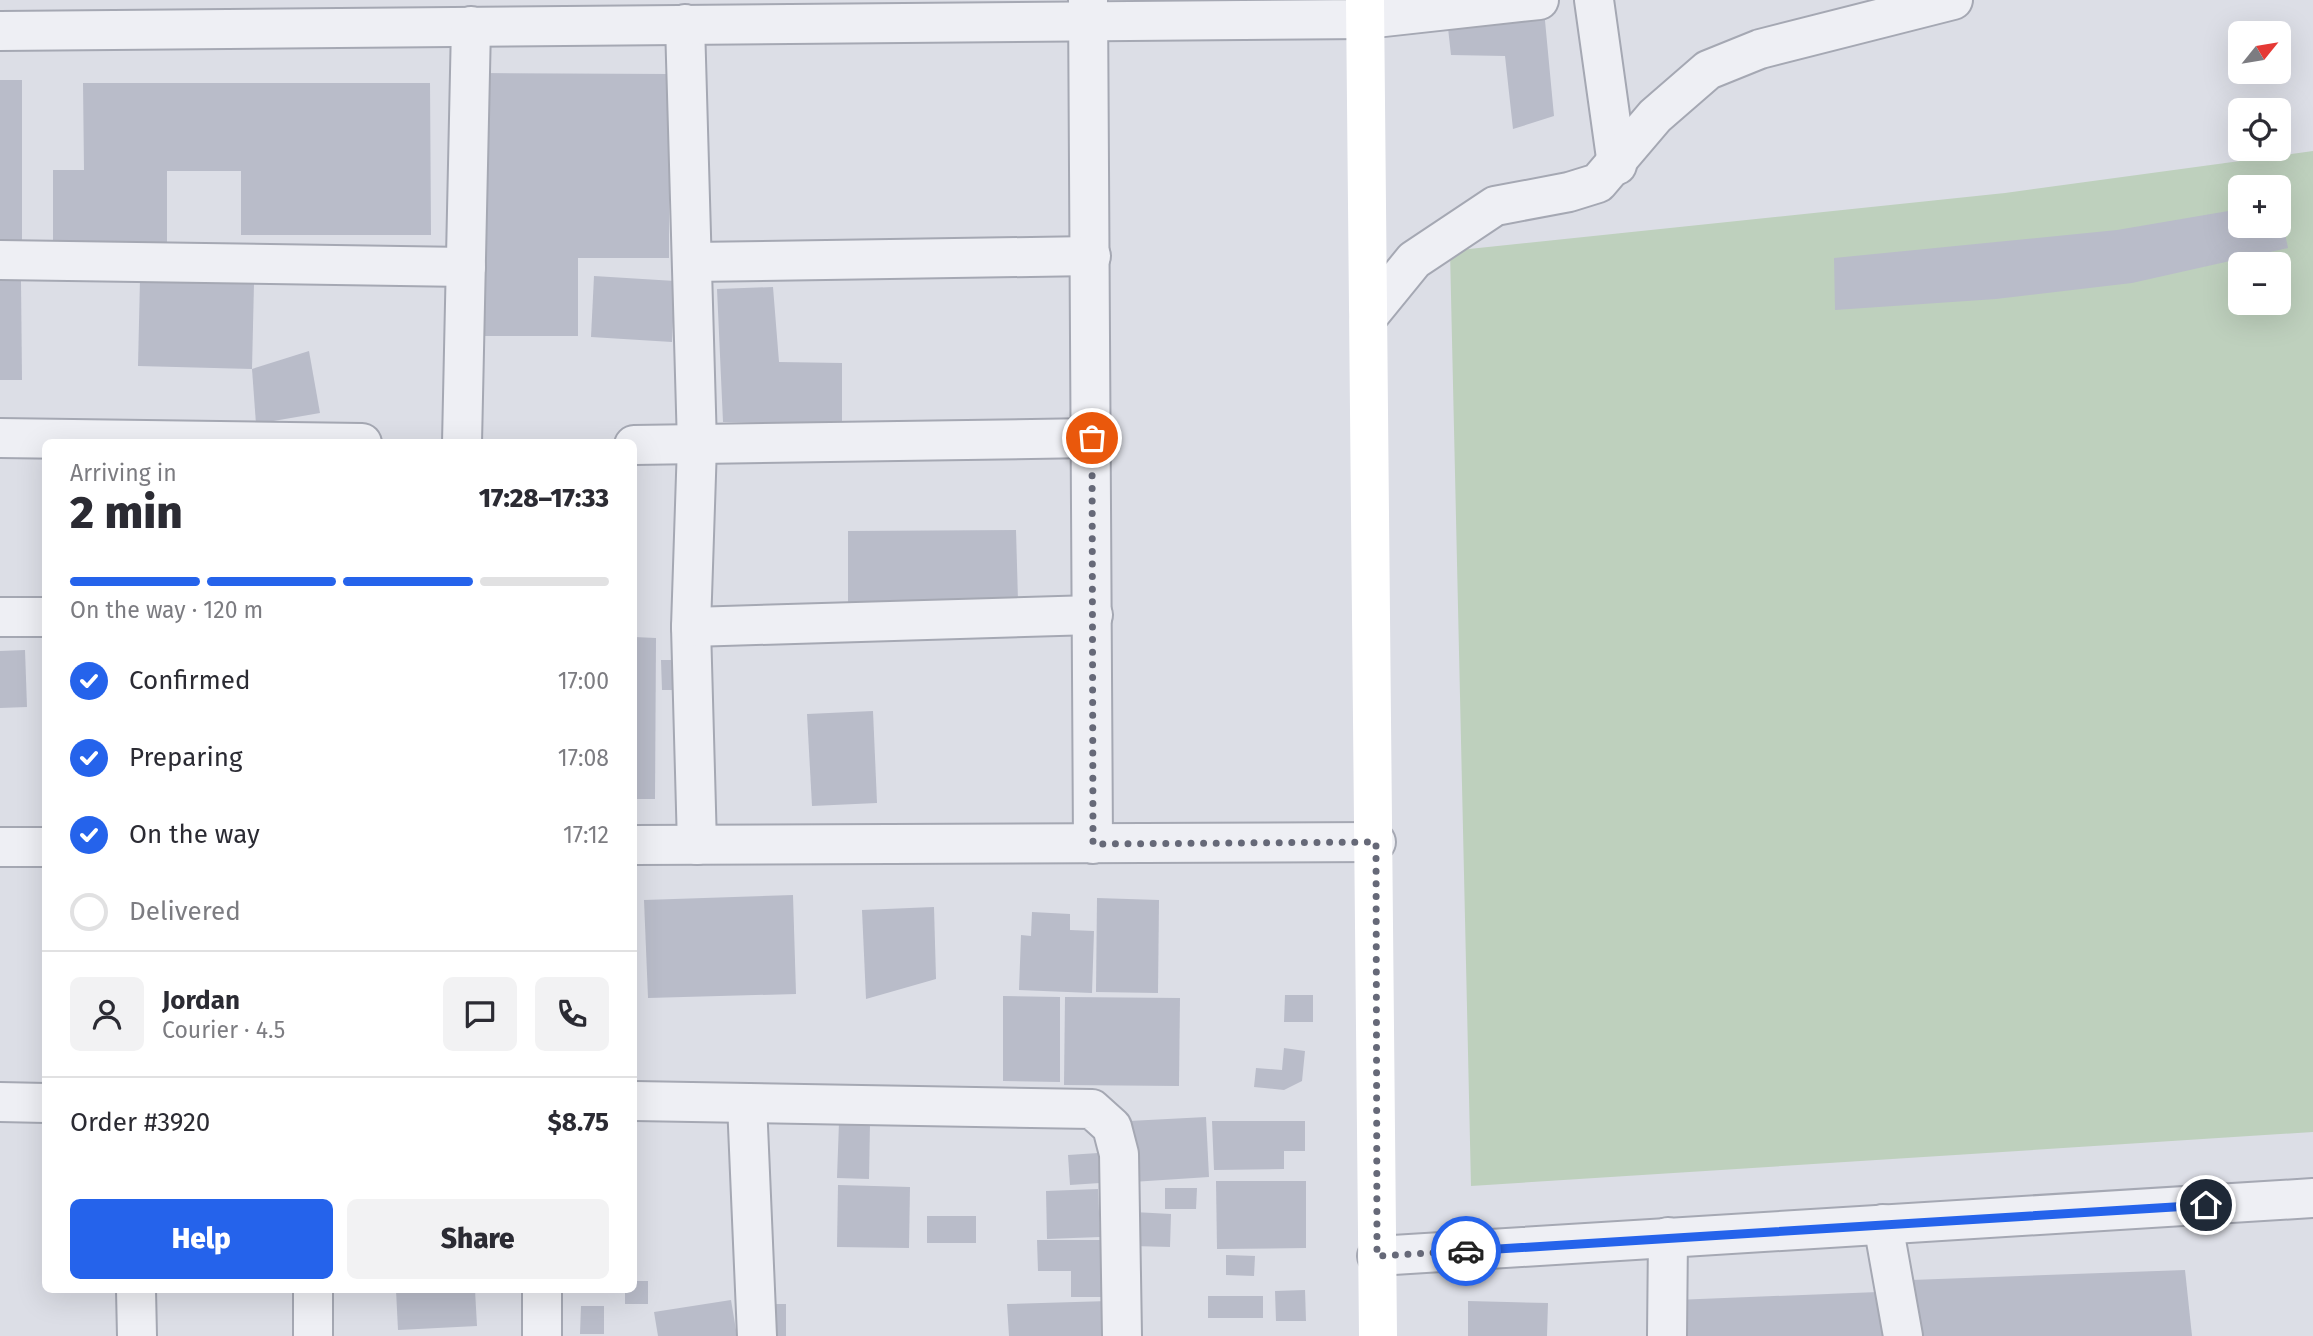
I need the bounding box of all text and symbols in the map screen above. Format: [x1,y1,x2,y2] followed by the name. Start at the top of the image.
[2228,21,2291,84] north arrow
[2228,21,2291,315] map controls
[2228,98,2291,161] button: locate
[2228,175,2291,238] button: +
[2228,252,2291,315] button: −
[1062,408,1122,468] pin
[1073,419,1111,457] icon: bag
[70,459,177,487] text: Arriving in
[479,483,609,514] text: 17:28–17:33
[70,485,183,540] text: 2 min
[70,596,263,624] text: On the way · 120 m
[70,662,108,700] icon: check
[129,665,250,696] text: Confirmed
[558,667,609,695] text: 17:00
[70,739,108,777] icon: check
[129,742,242,773] text: Preparing
[558,744,609,772] text: 17:08
[70,816,108,854] icon: check
[129,819,260,850] text: On the way
[563,821,609,849] text: 17:12
[129,896,241,927] text: Delivered
[70,977,144,1051] button: person
[443,977,517,1051] button: chat
[535,977,609,1051] button: phone
[162,985,240,1016] text: Jordan
[162,1016,285,1044] text: Courier · 4.5
[70,1107,210,1138] text: Order #3920
[548,1107,609,1138] text: $8.75
[2176,1175,2236,1235] pin
[2187,1186,2225,1224] icon: home
[70,1199,333,1279] button: Help
[347,1199,609,1279] button: Share
[1431,1216,1501,1286] courier
[1447,1232,1485,1270] icon: car

